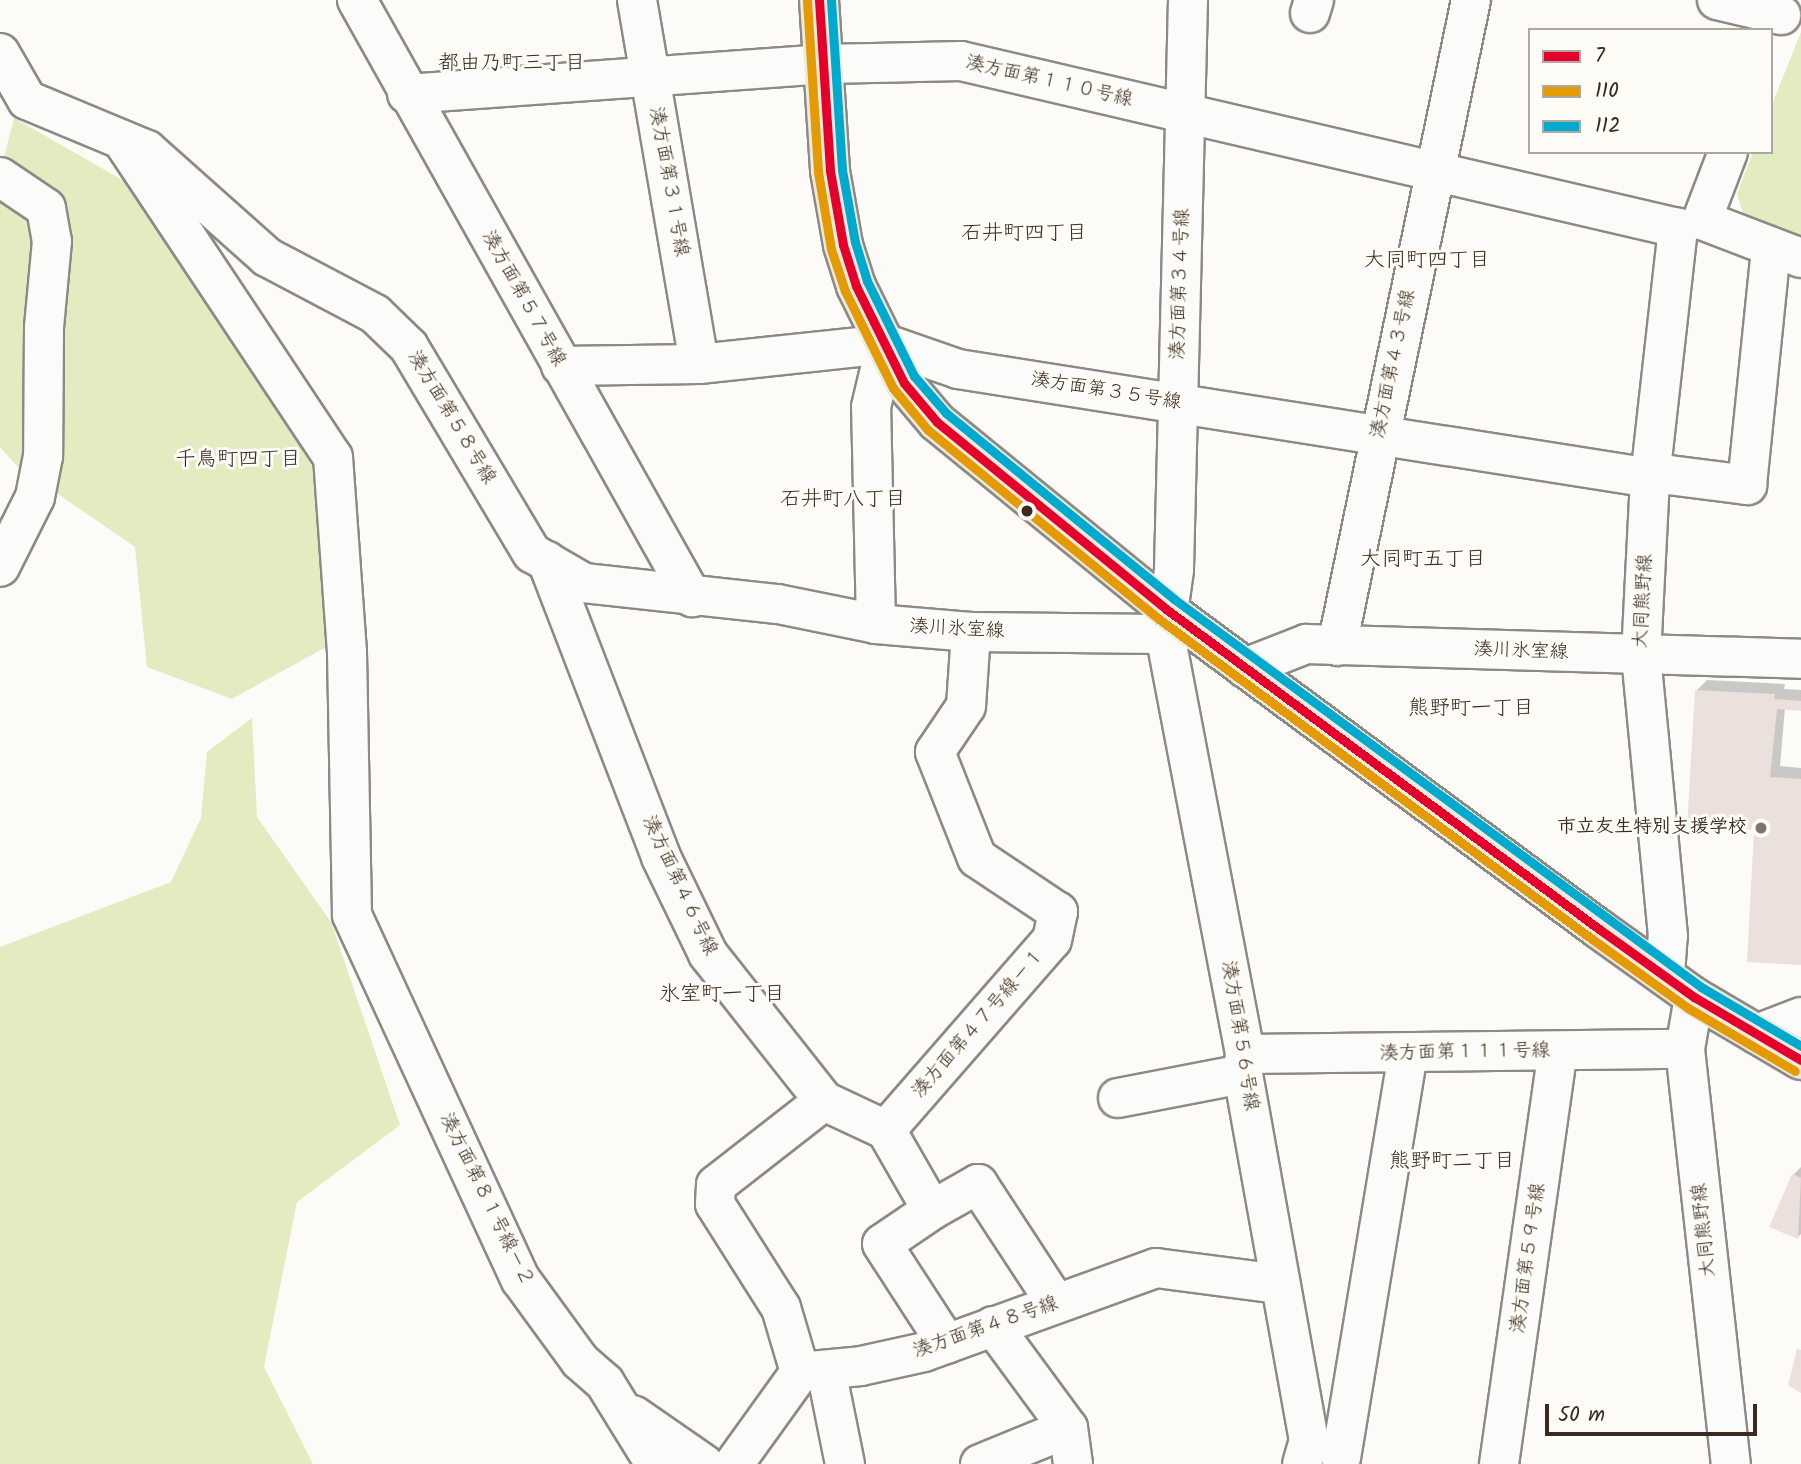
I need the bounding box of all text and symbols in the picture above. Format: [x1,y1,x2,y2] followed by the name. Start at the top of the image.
[1528,28,1773,154] legend
[1595,40,1605,73] text: 7
[439,51,585,77] district label: 都由乃町三丁目
[963,52,1135,112] street label: 湊方面第１１０号線
[1595,75,1619,108] text: 110
[644,105,692,259] street label: 湊方面第３１号線
[1595,110,1620,143] text: 112
[1167,208,1195,360] street label: 湊方面第３４号線
[961,221,1087,247] district label: 石井町四丁目
[476,227,570,371] street label: 湊方面第５７号線
[1364,248,1490,274] district label: 大同町四丁目
[1367,287,1421,441] street label: 湊方面第４３号線
[402,347,500,489] street label: 湊方面第５８号線
[1029,369,1183,415] street label: 湊方面第３５号線
[175,447,301,473] district label: 千鳥町四丁目
[780,487,906,513] district label: 石井町八丁目
[1020,504,1034,518] unlabelled marker
[1360,547,1486,573] district label: 大同町五丁目
[1630,553,1658,649] street label: 大同熊野線
[909,616,1005,644] street label: 湊川氷室線
[1473,639,1569,665] street label: 湊川氷室線
[1408,696,1534,722] district label: 熊野町一丁目
[637,812,721,960] street label: 湊方面第４６号線
[1557,817,1747,839] place label: 市立友生特別支援学校
[1753,820,1769,836] marker: 市立友生特別支援学校
[908,945,1050,1103] street label: 湊方面第４７号線－１
[1216,959,1262,1113] street label: 湊方面第５６号線
[659,982,785,1008] district label: 氷室町一丁目
[1379,1040,1551,1066] street label: 湊方面第１１１号線
[434,1110,538,1290] street label: 湊方面第８１号線－２
[1389,1149,1515,1175] district label: 熊野町二丁目
[1507,1181,1551,1335] street label: 湊方面第５９号線
[1689,1182,1721,1278] street label: 大同熊野線
[910,1292,1062,1364] street label: 湊方面第４８号線
[1549,1390,1761,1434] scale bar
[1558,1399,1605,1432] text: 50 m

